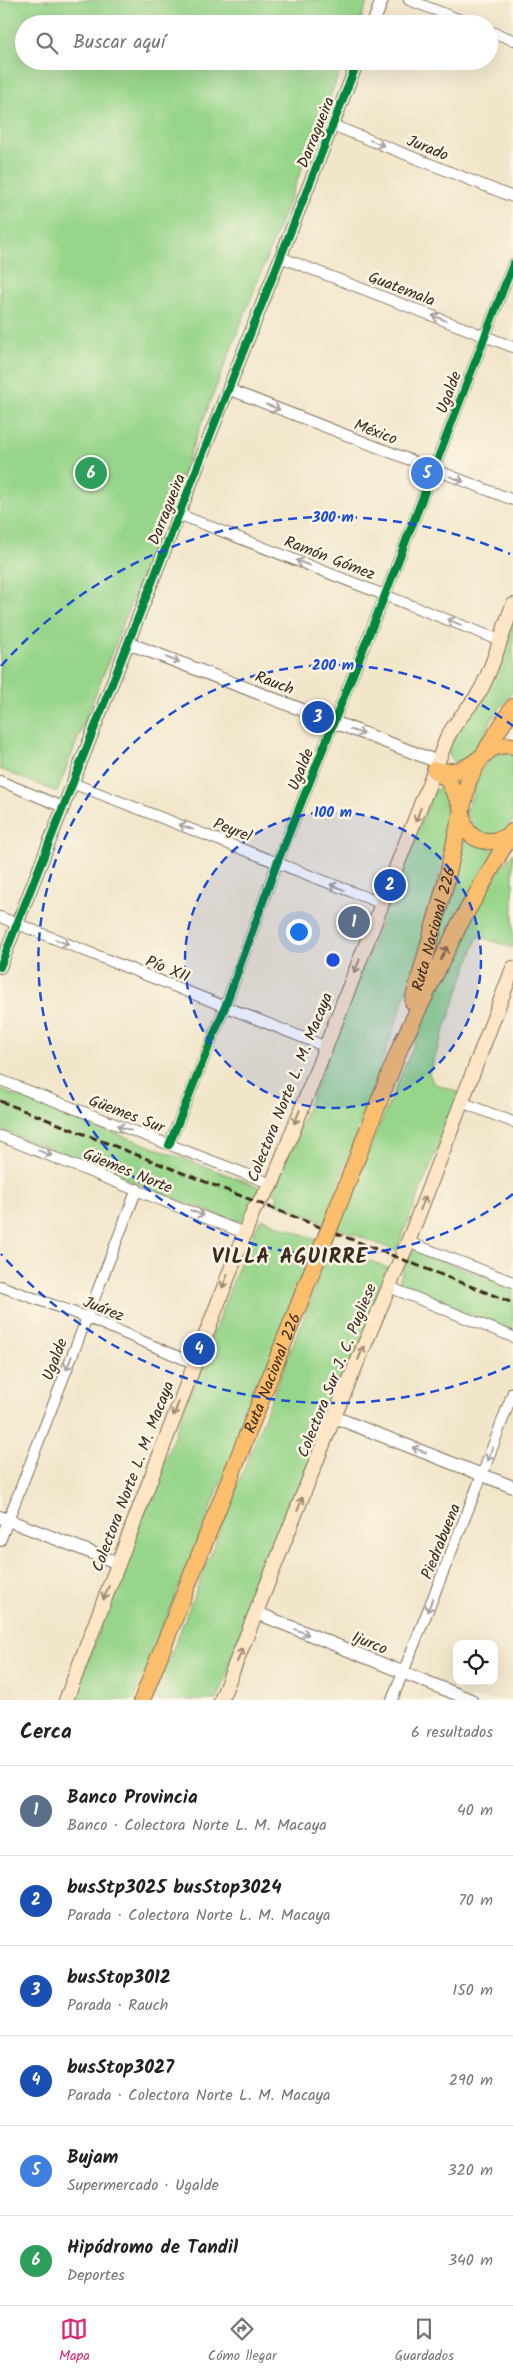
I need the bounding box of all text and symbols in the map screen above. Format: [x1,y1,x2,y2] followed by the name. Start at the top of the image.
[15,15,498,70] search box
[73,28,165,58] text: Buscar aquí
[33,29,61,57] icon: search
[291,93,342,172] street label: Darragueira
[403,129,452,168] street label: Jurado
[369,139,384,149] one-way arrow
[364,265,439,314] street label: Guatemala
[432,313,448,322] one-way arrow
[430,368,469,417] street label: Ugalde
[265,403,280,412] one-way arrow
[350,413,401,452] street label: México
[75,454,107,492] pin: 6
[411,454,443,492] pin: 5
[142,470,193,549] street label: Darragueira
[449,475,464,484] one-way arrow
[311,506,354,530] text: 300 m
[280,530,379,587] street label: Ramón Gómez
[296,557,311,567] one-way arrow
[447,617,462,626] one-way arrow
[312,654,354,678] text: 200 m
[165,656,180,666] one-way arrow
[251,665,298,702] street label: Rauch
[302,698,334,736] pin: 3
[349,728,365,737] one-way arrow
[282,745,321,795] street label: Ugalde
[314,801,352,825] text: 100 m
[413,807,422,822] one-way arrow
[209,812,256,849] street label: Peyrel
[179,822,194,831] one-way arrow
[406,865,463,994] street label: Ruta Nacional 226
[374,866,406,904] pin: 2
[330,881,345,891] one-way arrow
[338,903,370,941] pin: 1
[286,919,312,945] your location
[54,938,69,947] one-way arrow
[440,946,450,961] one-way arrow
[141,949,194,990] street label: Pío XII
[324,951,342,969] centre of rings
[352,958,362,973] one-way arrow
[241,989,340,1186] street label: Colectora Norte L. M. Macaya
[85,1089,170,1141] street label: Güemes Sur
[292,1109,302,1124] one-way arrow
[117,1122,132,1132] one-way arrow
[79,1142,176,1201] street label: Güemes Norte
[38,1150,53,1159] one-way arrow
[419,1196,428,1211] one-way arrow
[189,1210,204,1219] one-way arrow
[212,1241,369,1274] district label: VILLA AGUIRRE
[220,1273,229,1288] one-way arrow
[291,1280,384,1462] street label: Colectora Sur J. C. Pugliese
[79,1290,128,1329] street label: Juárez
[238,1309,308,1437] street label: Ruta Nacional 226
[183,1330,215,1368] pin: 4
[36,1335,75,1384] street label: Ugalde
[356,1346,366,1361] one-way arrow
[63,1355,73,1370] one-way arrow
[85,1378,181,1576] street label: Colectora Norte L. M. Macaya
[171,1401,180,1416] one-way arrow
[412,1445,427,1454] one-way arrow
[485,1446,494,1461] one-way arrow
[296,1497,305,1512] one-way arrow
[415,1500,468,1583] street label: Piedrabuena
[101,1586,110,1601] one-way arrow
[424,1597,434,1612] one-way arrow
[348,1625,391,1662] street label: Ijurco
[294,1627,309,1637] one-way arrow
[453,1640,498,1685] map controls
[453,1640,498,1685] button: locate
[235,1648,245,1663] one-way arrow
[20,1716,72,1749] text: Cerca
[411,1720,493,1745] text: 6 resultados
[67,1783,198,1813] text: Banco Provincia
[34,1798,38,1823] text: 1
[457,1798,493,1823] text: 40 m
[67,1813,327,1838] text: Banco · Colectora Norte L. M. Macaya
[67,1873,282,1903] text: busStp3025 busStop3024
[31,1888,41,1913] text: 2
[458,1888,493,1913] text: 70 m
[67,1903,331,1928] text: Parada · Colectora Norte L. M. Macaya
[67,1963,171,1993] text: busStop3012
[32,1978,40,2003] text: 3
[452,1978,493,2003] text: 150 m
[67,1993,168,2018] text: Parada · Rauch
[67,2053,174,2083] text: busStop3027
[32,2068,40,2093] text: 4
[449,2068,493,2093] text: 290 m
[67,2083,331,2108] text: Parada · Colectora Norte L. M. Macaya
[67,2143,118,2173] text: Bujam
[32,2158,40,2183] text: 5
[447,2158,493,2183] text: 320 m
[67,2173,219,2198] text: Supermercado · Ugalde
[67,2233,238,2263] text: Hipódromo de Tandil
[32,2248,40,2273] text: 6
[448,2248,493,2273] text: 340 m
[67,2263,125,2288] text: Deportes
[59,2315,90,2367] tab: Mapa
[208,2315,277,2367] tab: Cómo llegar
[395,2315,454,2367] tab: Guardados

